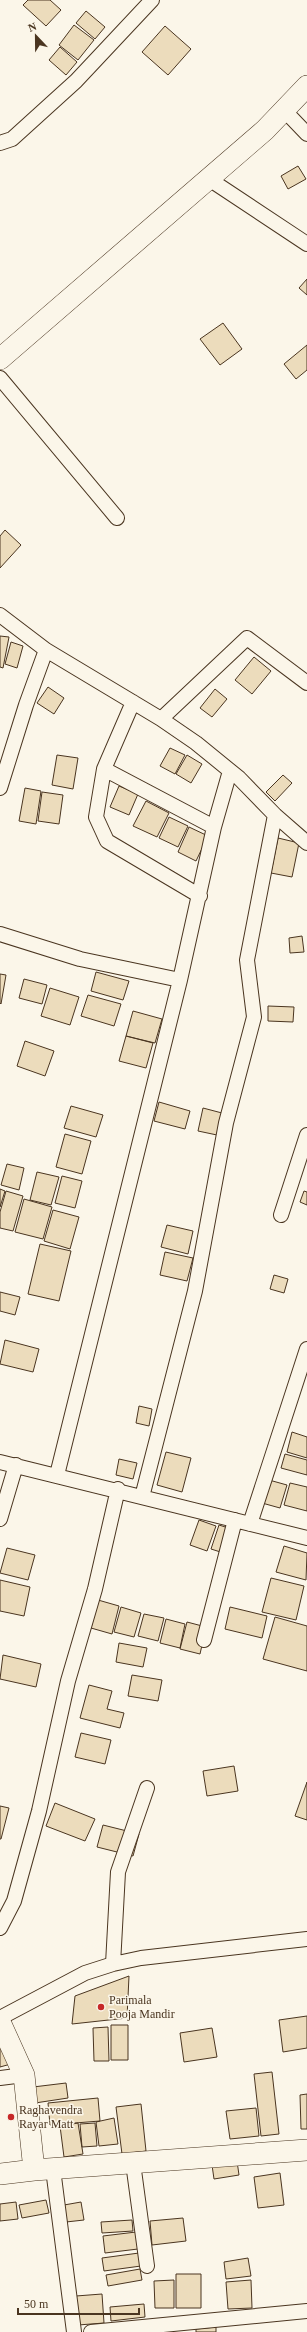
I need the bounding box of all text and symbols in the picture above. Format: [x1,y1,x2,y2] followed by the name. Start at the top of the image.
[16,16,56,56] north arrow
[26,20,38,34] text: N
[109,1993,175,2021] place label: Parimala Pooja Mandir
[96,2002,106,2012] marker: Parimala Pooja Mandir
[19,2103,83,2131] place label: Raghavendra Rayar Matt
[6,2112,16,2122] marker: Raghavendra Rayar Matt
[18,2290,139,2316] scale bar
[24,2297,49,2311] text: 50 m

